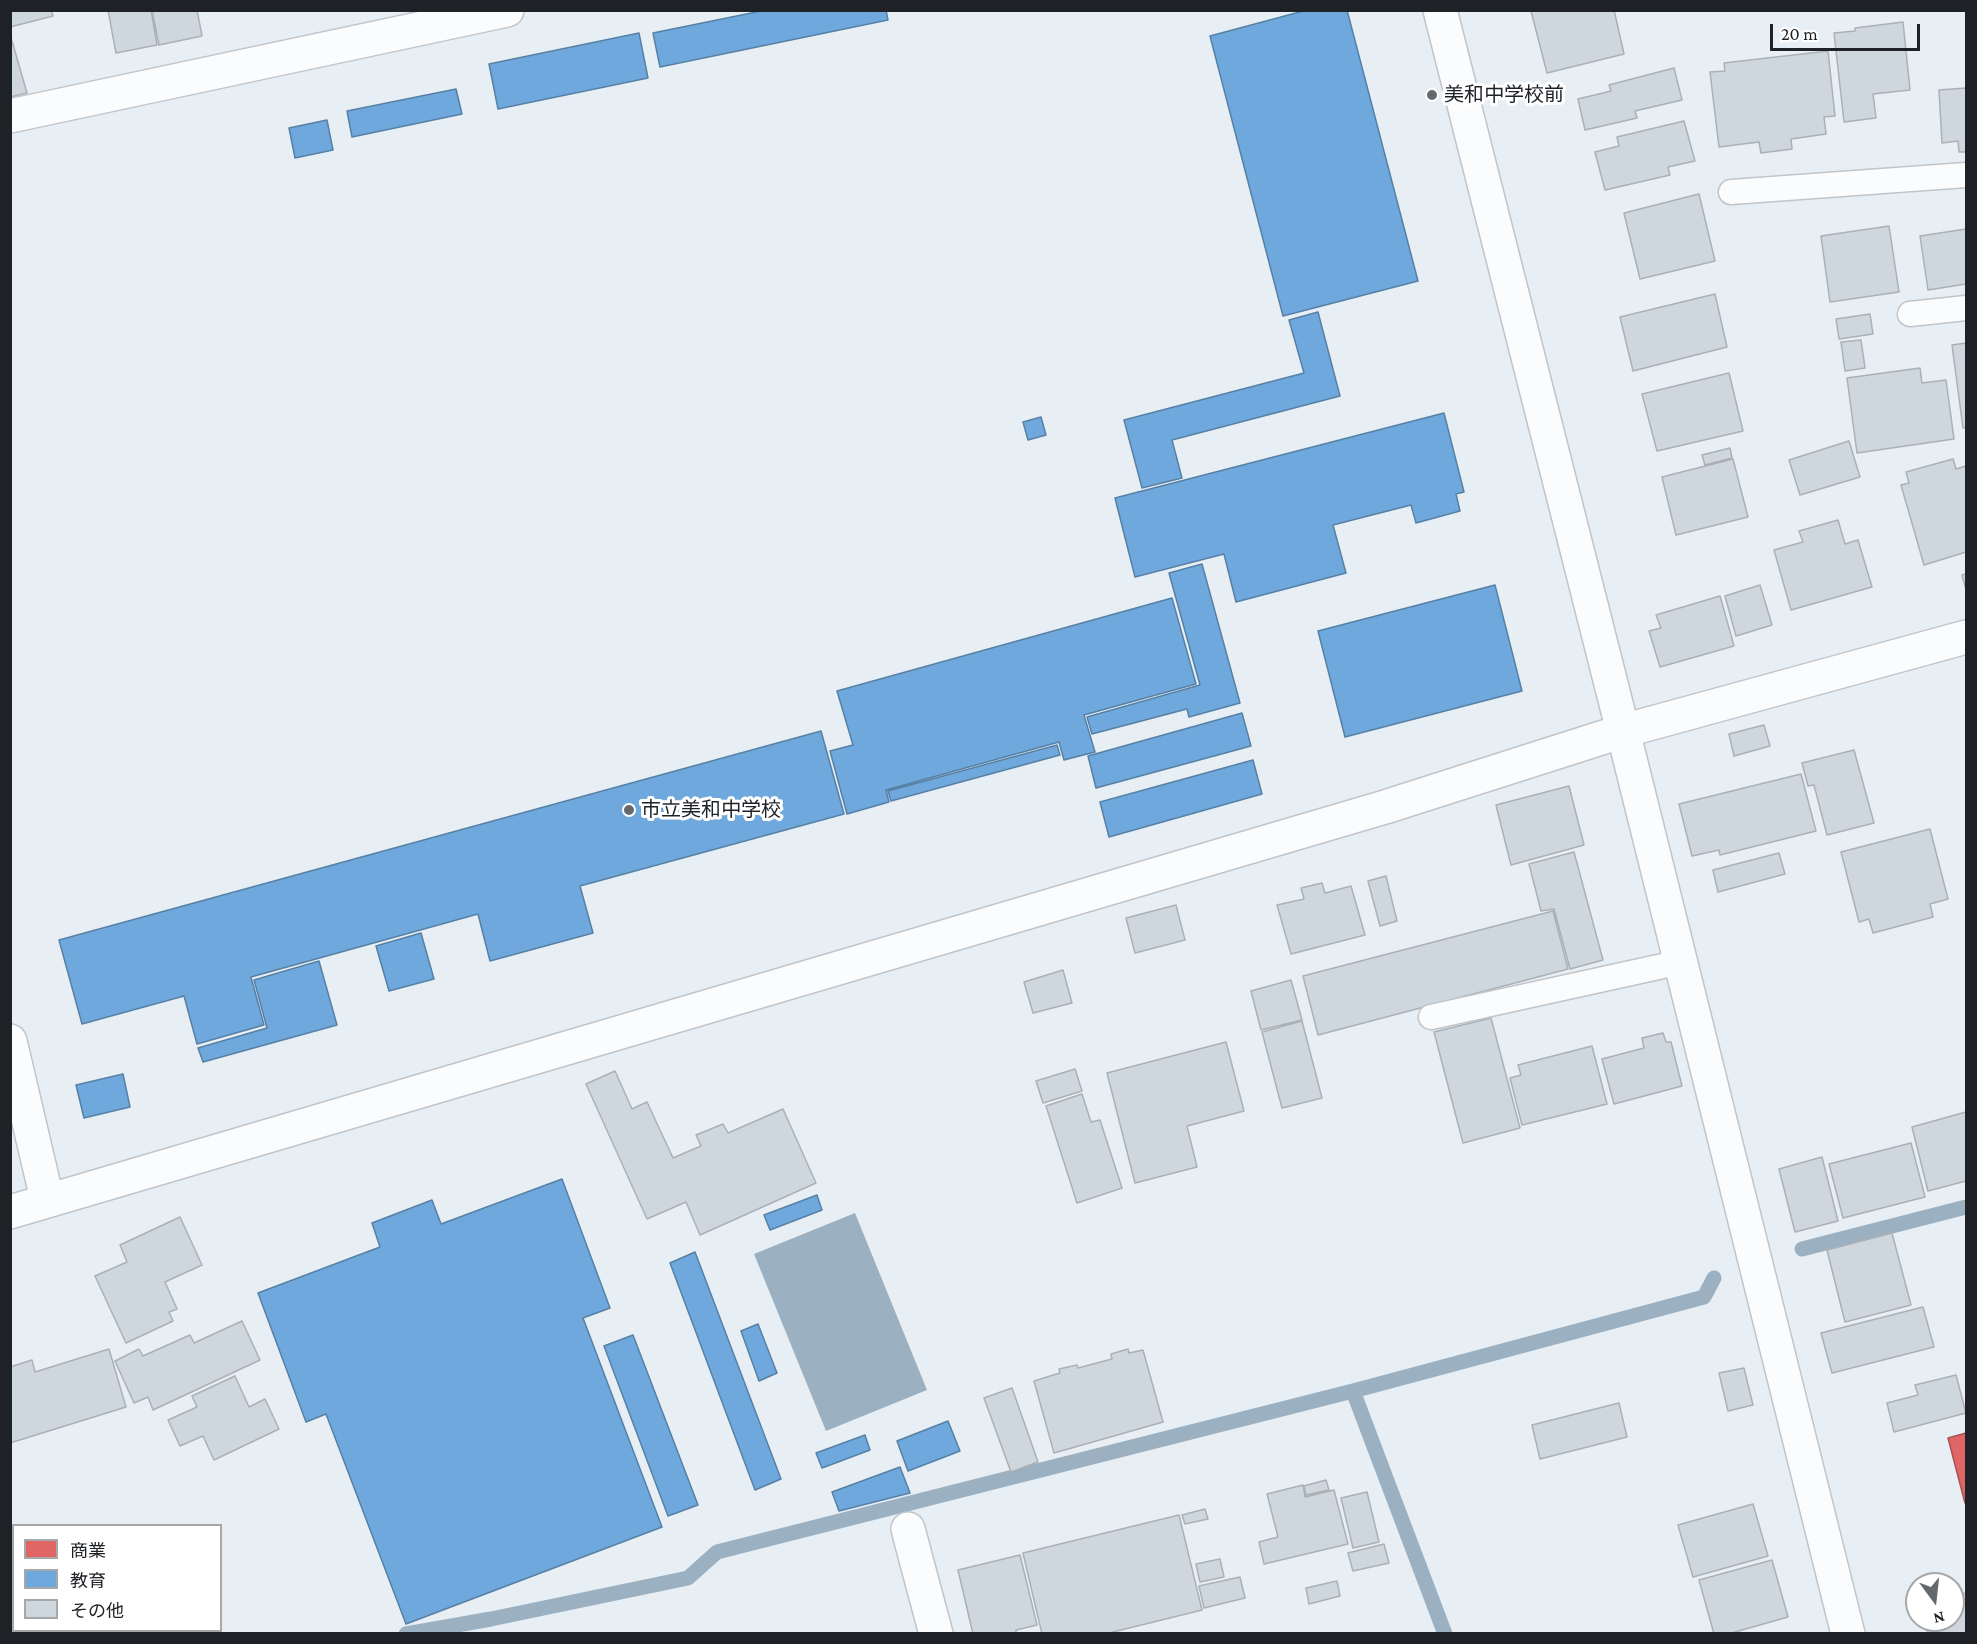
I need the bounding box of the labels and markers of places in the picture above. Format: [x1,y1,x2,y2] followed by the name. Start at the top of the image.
[1444,83,1564,107] place label: 美和中学校前
[1425,88,1439,102] marker: 美和中学校前
[641,798,781,822] place label: 市立美和中学校
[622,803,636,817] marker: 市立美和中学校

